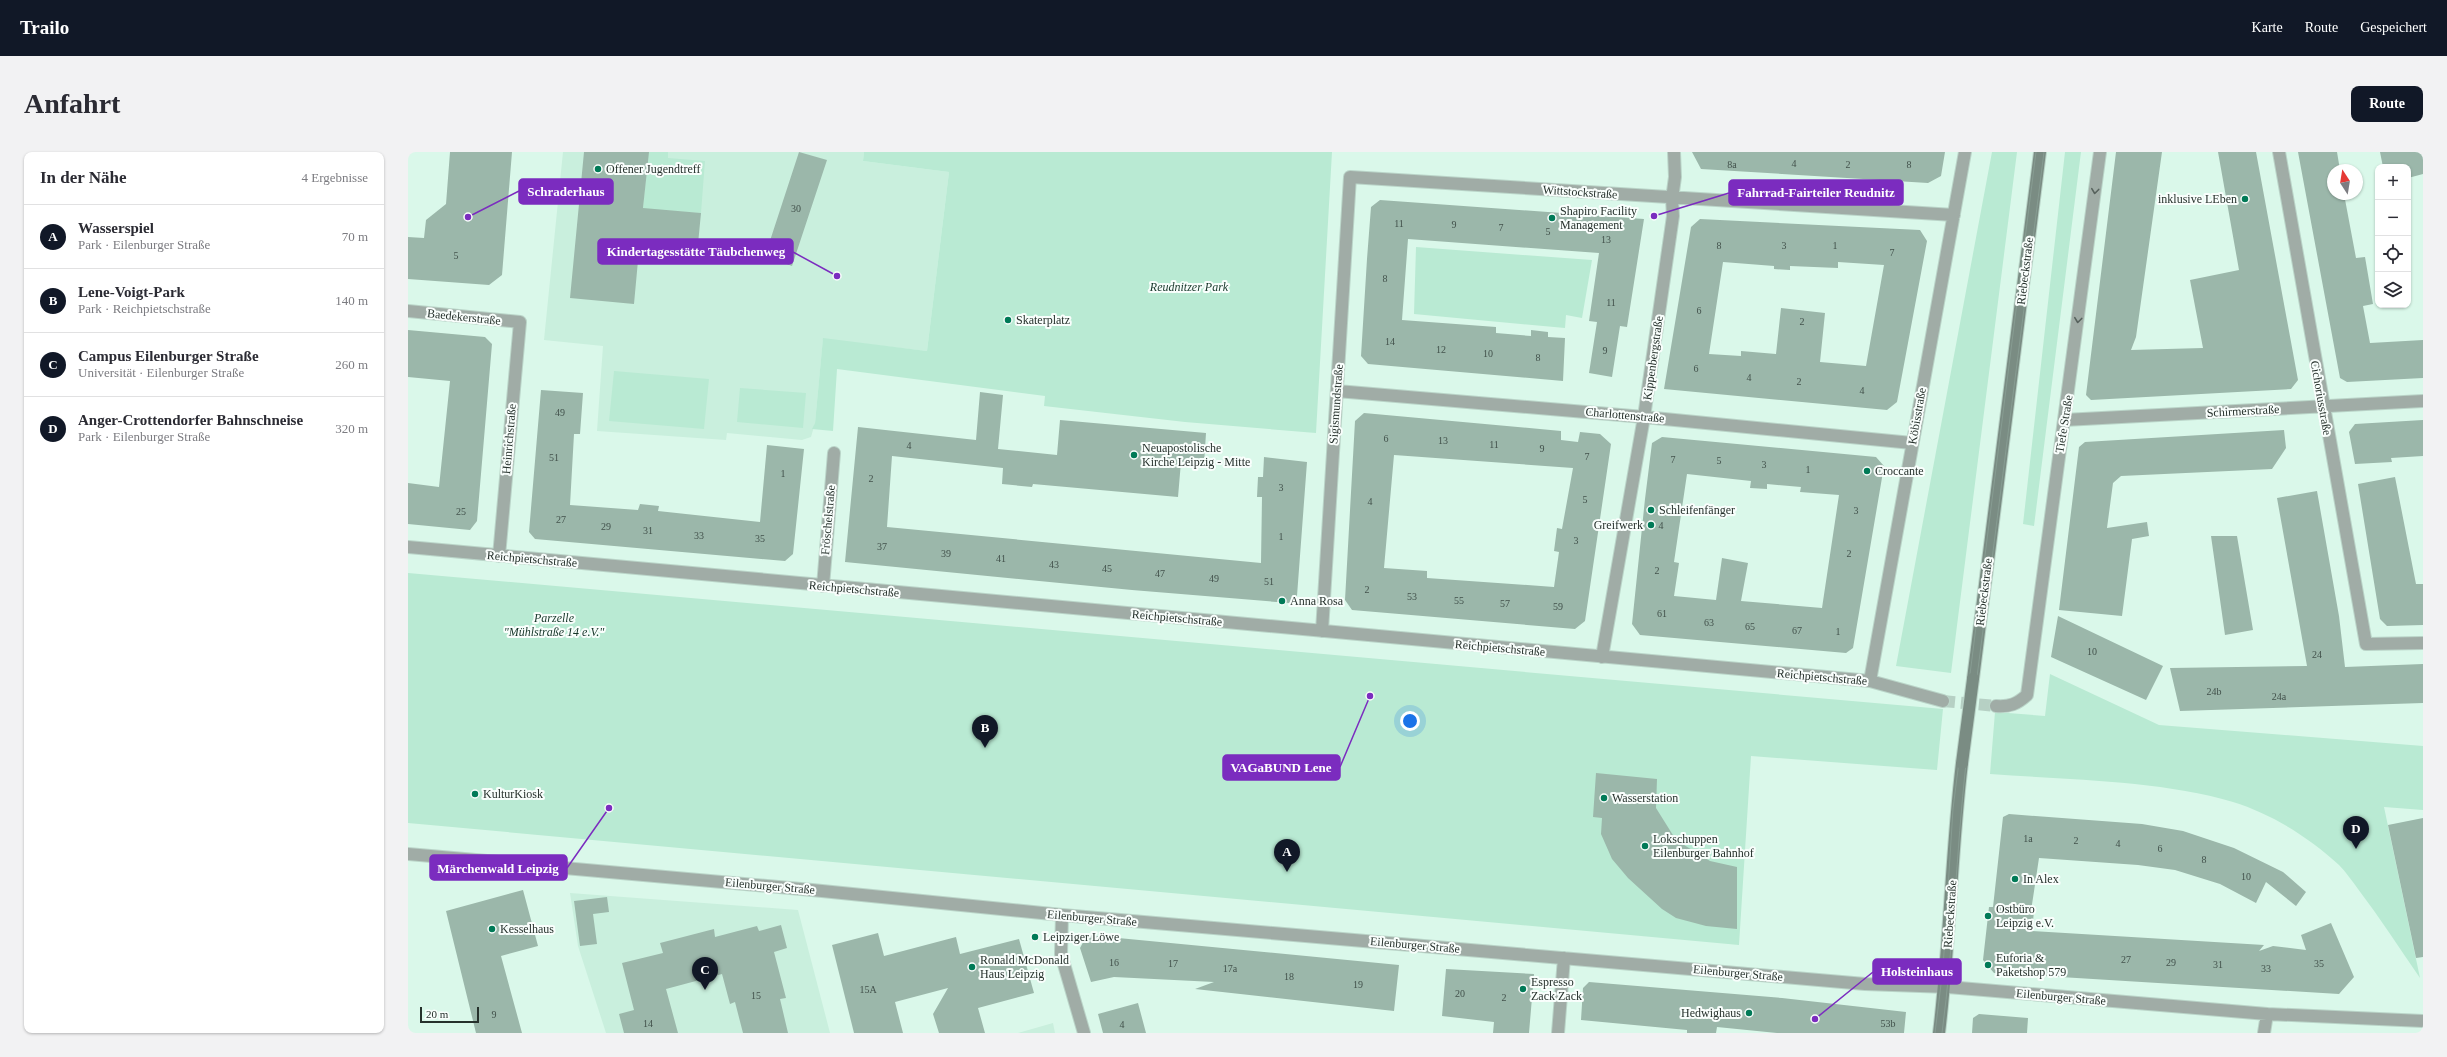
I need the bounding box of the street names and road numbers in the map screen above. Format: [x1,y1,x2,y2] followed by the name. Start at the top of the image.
[1542,182,1618,202] street label: Wittstockstraße
[2014,236,2036,306] street label: Riebeckstraße
[426,306,502,328] street label: Baedekerstraße
[1640,315,1666,401] street label: Kippenbergstraße
[2308,360,2334,436] street label: Cichoriusstraße
[1326,364,1346,444] street label: Sigismundstraße
[1905,387,1929,445] street label: Köbisstraße
[2053,394,2075,454] street label: Tiefe Straße
[2206,402,2280,420] street label: Schirmerstraße
[499,403,519,475] street label: Heinrichstraße
[1585,405,1665,425] street label: Charlottenstraße
[818,485,838,555] street label: Fröschelstraße
[486,548,578,570] street label: Reichpietschstraße
[1973,557,1995,627] street label: Riebeckstraße
[808,578,900,600] street label: Reichpietschstraße
[1131,607,1223,629] street label: Reichpietschstraße
[1454,637,1546,659] street label: Reichpietschstraße
[1776,666,1868,688] street label: Reichpietschstraße
[725,875,815,897] street label: Eilenburger Straße
[1941,880,1959,948] street label: Riebeckstraße
[1047,907,1137,929] street label: Eilenburger Straße
[1370,934,1460,956] street label: Eilenburger Straße
[1693,962,1783,984] street label: Eilenburger Straße
[2016,986,2106,1008] street label: Eilenburger Straße

